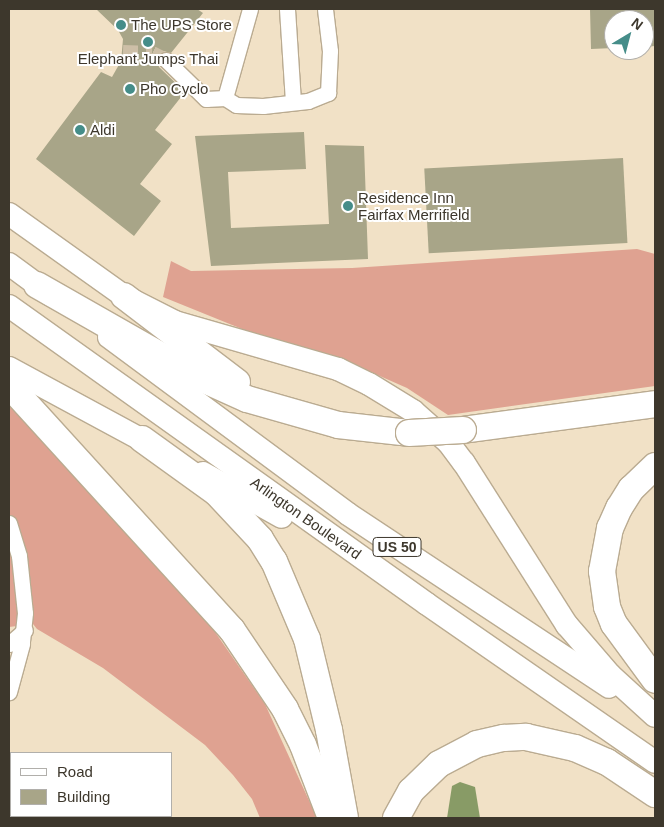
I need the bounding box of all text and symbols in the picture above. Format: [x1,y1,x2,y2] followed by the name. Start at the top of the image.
[604,10,654,60] north arrow
[629,14,646,33] text: N
[131,16,232,34] place label: The UPS Store
[115,19,127,31] marker: The UPS Store
[142,36,154,48] marker: Elephant Jumps Thai
[78,50,218,68] place label: Elephant Jumps Thai
[140,80,208,98] place label: Pho Cyclo
[124,83,136,95] marker: Pho Cyclo
[90,121,115,139] place label: Aldi
[74,124,86,136] marker: Aldi
[358,188,470,223] place label: Residence Inn Fairfax Merrifield
[342,200,354,212] marker: Residence Inn Fairfax Merrifield
[247,473,365,563] street label: Arlington Boulevard
[372,536,422,558] road number: US 50
[10,752,172,817] legend
[57,763,93,780] text: Road
[57,788,110,805] text: Building

